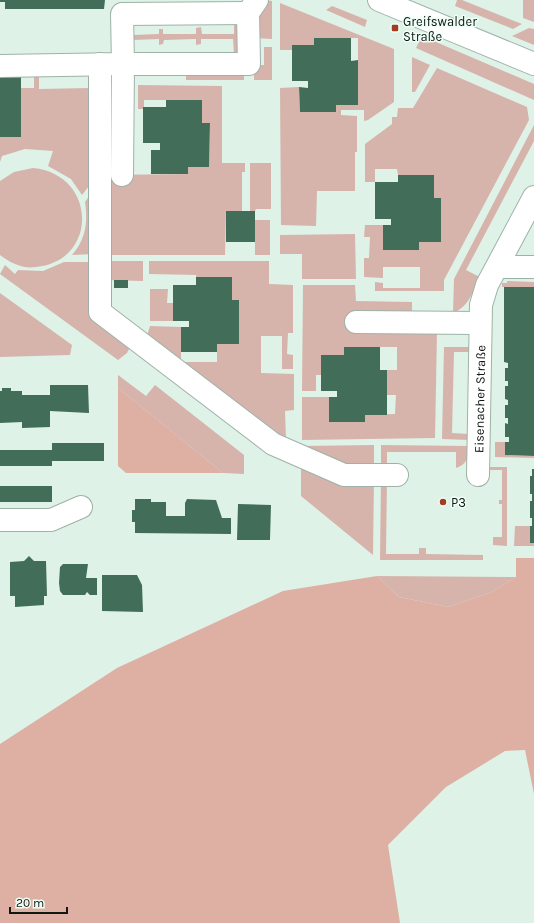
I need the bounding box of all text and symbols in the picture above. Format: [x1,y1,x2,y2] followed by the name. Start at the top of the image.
[403,14,477,44] place label: Greifswalder Straße
[390,23,400,33] marker: Greifswalder Straße
[471,345,488,453] street label: Eisenacher Straße
[451,495,466,510] place label: P3
[438,497,448,507] marker: P3
[10,889,67,915] scale bar
[16,896,44,910] text: 20 m

